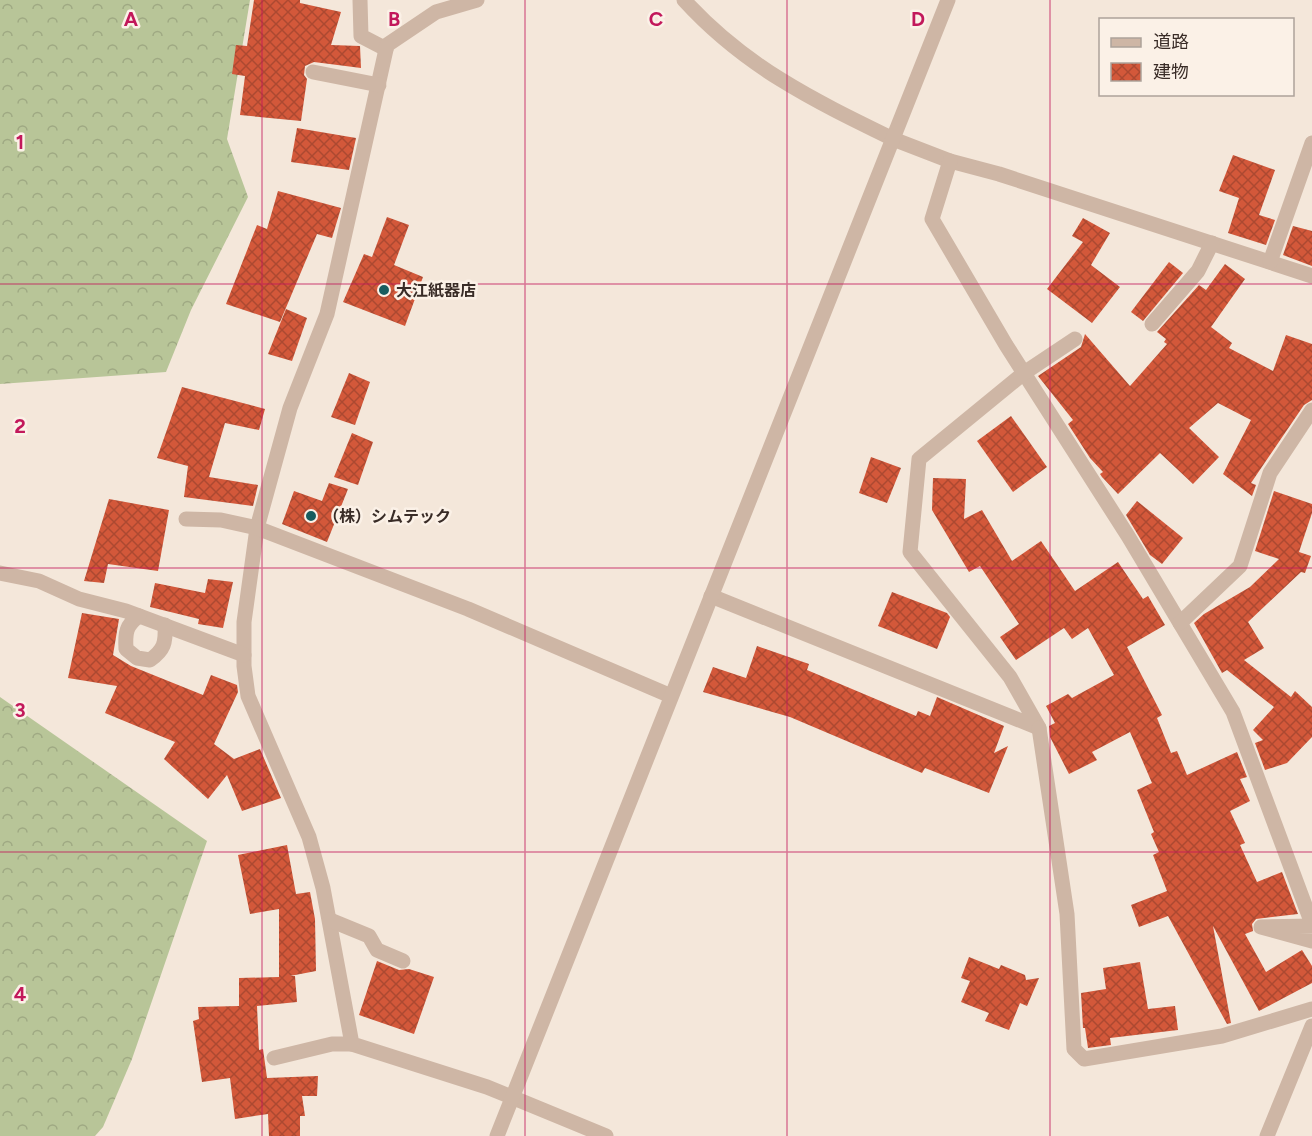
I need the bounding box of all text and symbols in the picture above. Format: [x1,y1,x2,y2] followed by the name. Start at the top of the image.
[124,7,139,31] text: A
[388,7,400,31] text: B
[649,7,663,31] text: C
[911,7,925,31] text: D
[1099,18,1294,96] legend
[1153,31,1189,53] text: 道路
[1153,61,1189,83] text: 建物
[16,130,24,154] text: 1
[396,281,476,300] place label: 大江紙器店
[377,283,391,297] marker: 大江紙器店
[14,414,26,438] text: 2
[323,507,451,526] place label: （株）シムテック
[304,509,318,523] marker: （株）シムテック
[14,698,26,722] text: 3
[14,982,27,1006] text: 4

